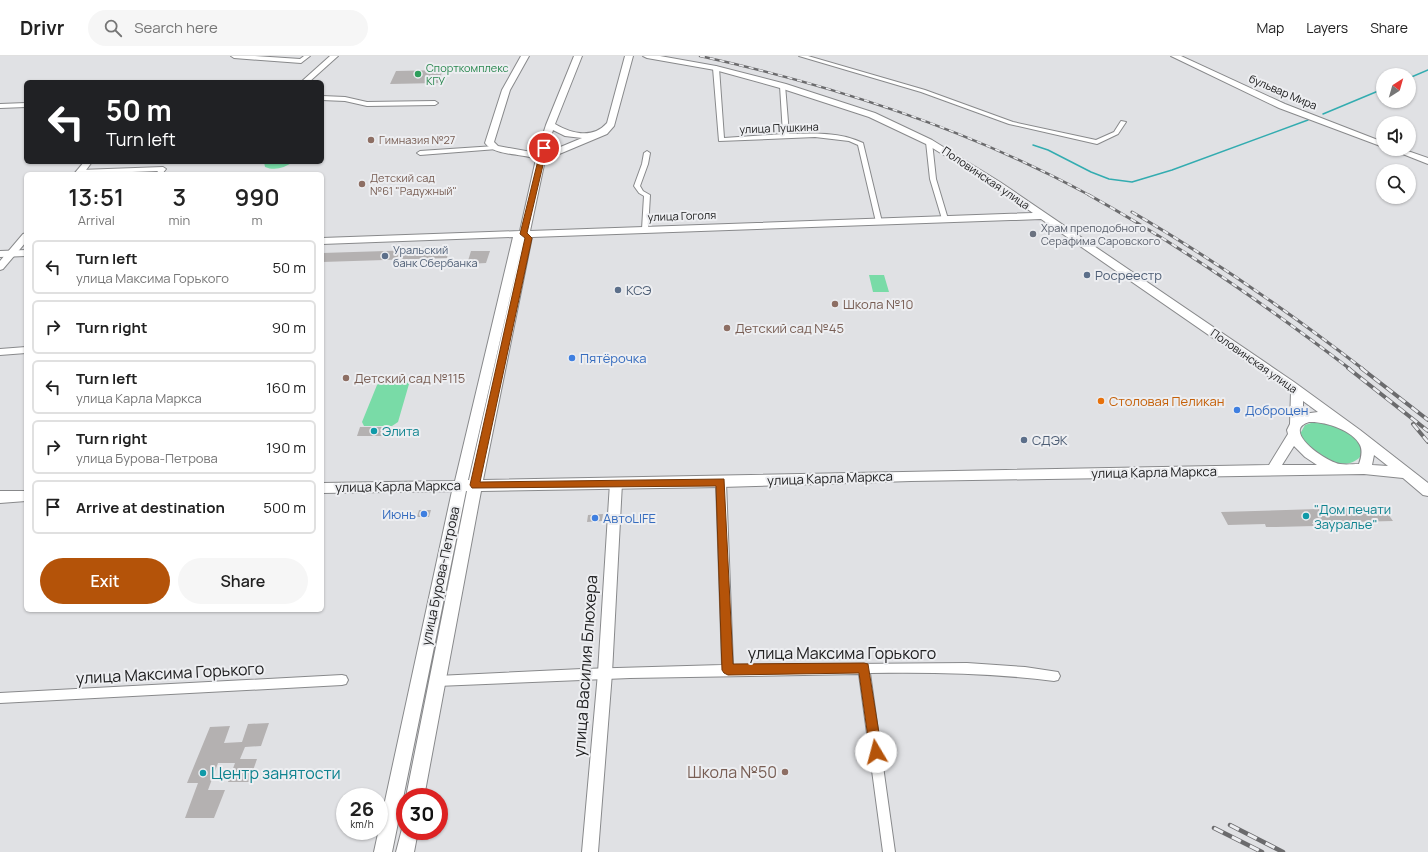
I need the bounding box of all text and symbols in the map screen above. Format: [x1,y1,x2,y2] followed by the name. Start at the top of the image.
[88,10,368,46] search box
[20,15,64,41] text: Drivr
[102,17,124,39] icon: search
[134,17,218,38] text: Search here
[1256,18,1284,37] text: Map
[1306,18,1348,37] text: Layers
[1370,18,1408,37] text: Share
[426,60,509,88] place label: Спорткомплекс КГУ
[1376,68,1416,108] north arrow
[1376,68,1416,204] map controls
[413,69,423,79] marker: Спорткомплекс КГУ
[1247,70,1320,113] street label: бульвар Мира
[106,91,172,129] text: 50 m
[40,96,92,148] icon: left
[1376,116,1416,156] button: sound
[739,119,819,136] street label: улица Пушкина
[106,127,176,151] text: Turn left
[527,131,561,165] pin
[379,132,455,147] place label: Гимназия №27
[366,135,376,145] marker: Гимназия №27
[533,137,555,159] icon: arrive
[940,143,1033,212] street label: Половинская улица
[1376,164,1416,204] button: search
[370,170,457,198] place label: Детский сад №61 "Радужный"
[357,179,367,189] marker: Детский сад №61 "Радужный"
[68,180,124,213] text: 13:51
[172,180,186,213] text: 3
[234,180,280,213] text: 990
[647,207,717,224] street label: улица Гоголя
[78,211,115,229] text: Arrival
[168,211,190,229] text: min
[252,211,263,229] text: m
[1041,220,1161,248] place label: Храм преподобного Серафима Саровского
[1028,229,1038,239] marker: Храм преподобного Серафима Саровского
[393,242,478,270] place label: Уральский банк Сбербанка
[76,248,138,269] text: Turn left
[380,251,390,261] marker: Уральский банк Сбербанка
[42,256,64,278] icon: left
[272,257,306,278] text: 50 m
[1095,266,1162,284] place label: Росреестр
[76,269,229,287] text: улица Максима Горького
[1082,270,1092,280] marker: Росреестр
[626,281,651,299] place label: КСЭ
[613,285,623,295] marker: КСЭ
[843,295,914,313] place label: Школа №10
[830,299,840,309] marker: Школа №10
[42,316,64,338] icon: right
[76,317,147,338] text: Turn right
[272,317,306,338] text: 90 m
[735,319,844,337] place label: Детский сад №45
[722,323,732,333] marker: Детский сад №45
[1208,325,1301,396] street label: Половинская улица
[580,349,646,367] place label: Пятёрочка
[567,353,577,363] marker: Пятёрочка
[76,368,138,389] text: Turn left
[354,369,465,387] place label: Детский сад №115
[341,373,351,383] marker: Детский сад №115
[42,376,64,398] icon: left
[266,377,306,398] text: 160 m
[76,389,202,407] text: улица Карла Маркса
[1109,392,1224,410] place label: Столовая Пеликан
[1096,396,1106,406] marker: Столовая Пеликан
[1245,401,1309,419] place label: Доброцен
[1232,405,1242,415] marker: Доброцен
[382,422,420,440] place label: Элита
[369,426,379,436] marker: Элита
[76,428,147,449] text: Turn right
[1032,431,1068,449] place label: СДЭК
[1019,435,1029,445] marker: СДЭК
[42,436,64,458] icon: right
[266,437,306,458] text: 190 m
[76,449,218,467] text: улица Бурова-Петрова
[1091,462,1217,482] street label: улица Карла Маркса
[767,467,893,489] street label: улица Карла Маркса
[335,476,461,496] street label: улица Карла Маркса
[42,496,64,518] icon: arrive
[76,497,225,518] text: Arrive at destination
[263,497,306,518] text: 500 m
[1314,500,1391,533] place label: "Дом печати Зауралье"
[382,505,416,523] place label: Июнь
[416,505,464,647] street label: улица Бурова-Петрова
[419,509,429,519] marker: Июнь
[603,509,656,527] place label: АвтоLIFE
[1301,511,1311,521] marker: "Дом печати Зауралье"
[590,513,600,523] marker: АвтоLIFE
[40,558,170,604] button: Exit
[178,558,308,604] button: Share
[568,574,602,758] street label: улица Василия Блюхера
[748,642,936,664] street label: улица Максима Горького
[75,657,265,689] street label: улица Максима Горького
[855,731,897,773] position arrow
[687,761,777,783] place label: Школа №50
[211,762,341,784] place label: Центр занятости
[780,767,790,777] marker: Школа №50
[198,768,208,778] marker: Центр занятости
[396,788,448,840] speed limit sign: 30
[350,795,374,822] text: 26
[350,817,374,831] text: km/h

